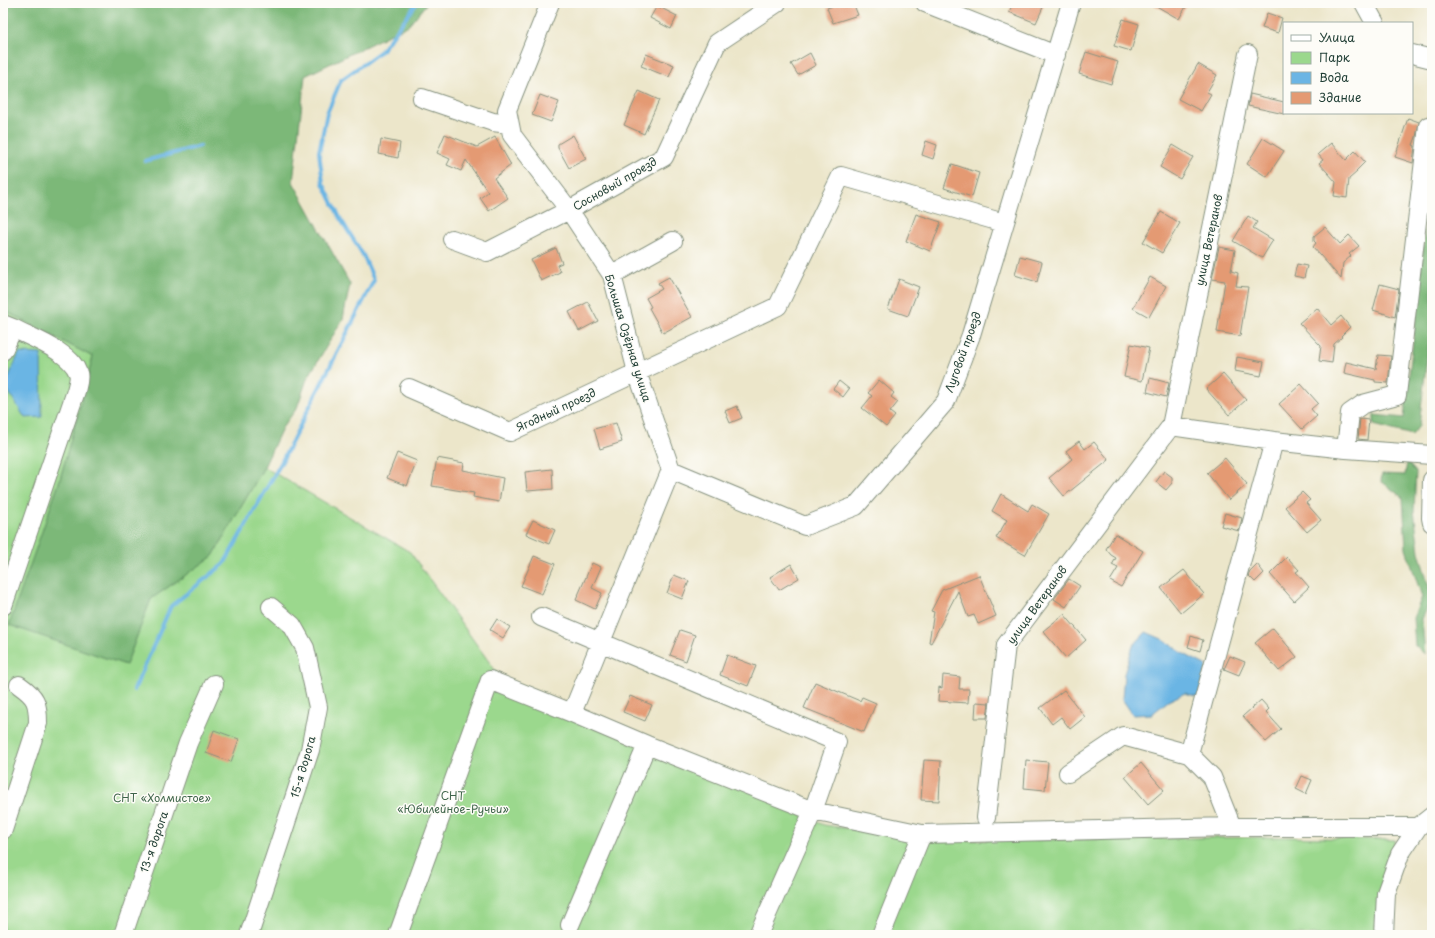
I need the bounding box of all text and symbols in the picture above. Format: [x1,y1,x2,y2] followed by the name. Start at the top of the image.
[1283,22,1413,114] legend
[1319,28,1355,46] text: Улица
[1319,48,1351,66] text: Парк
[1319,68,1349,86] text: Вода
[1319,88,1361,106] text: Здание
[570,153,660,215] street label: Сосновый проезд
[1191,193,1227,287] street label: улица Ветеранов
[601,272,656,404] street label: Большая Озёрная улица
[940,309,985,395] street label: Луговой проезд
[513,384,598,435] street label: Ягодный проезд
[1002,562,1071,647] street label: улица Ветеранов
[286,734,320,800] street label: 15-я дорога
[397,787,509,817] park label: СНТ «Юбилейное-Ручьи»
[113,789,211,806] park label: СНТ «Холмистое»
[135,809,172,875] street label: 13-я дорога

